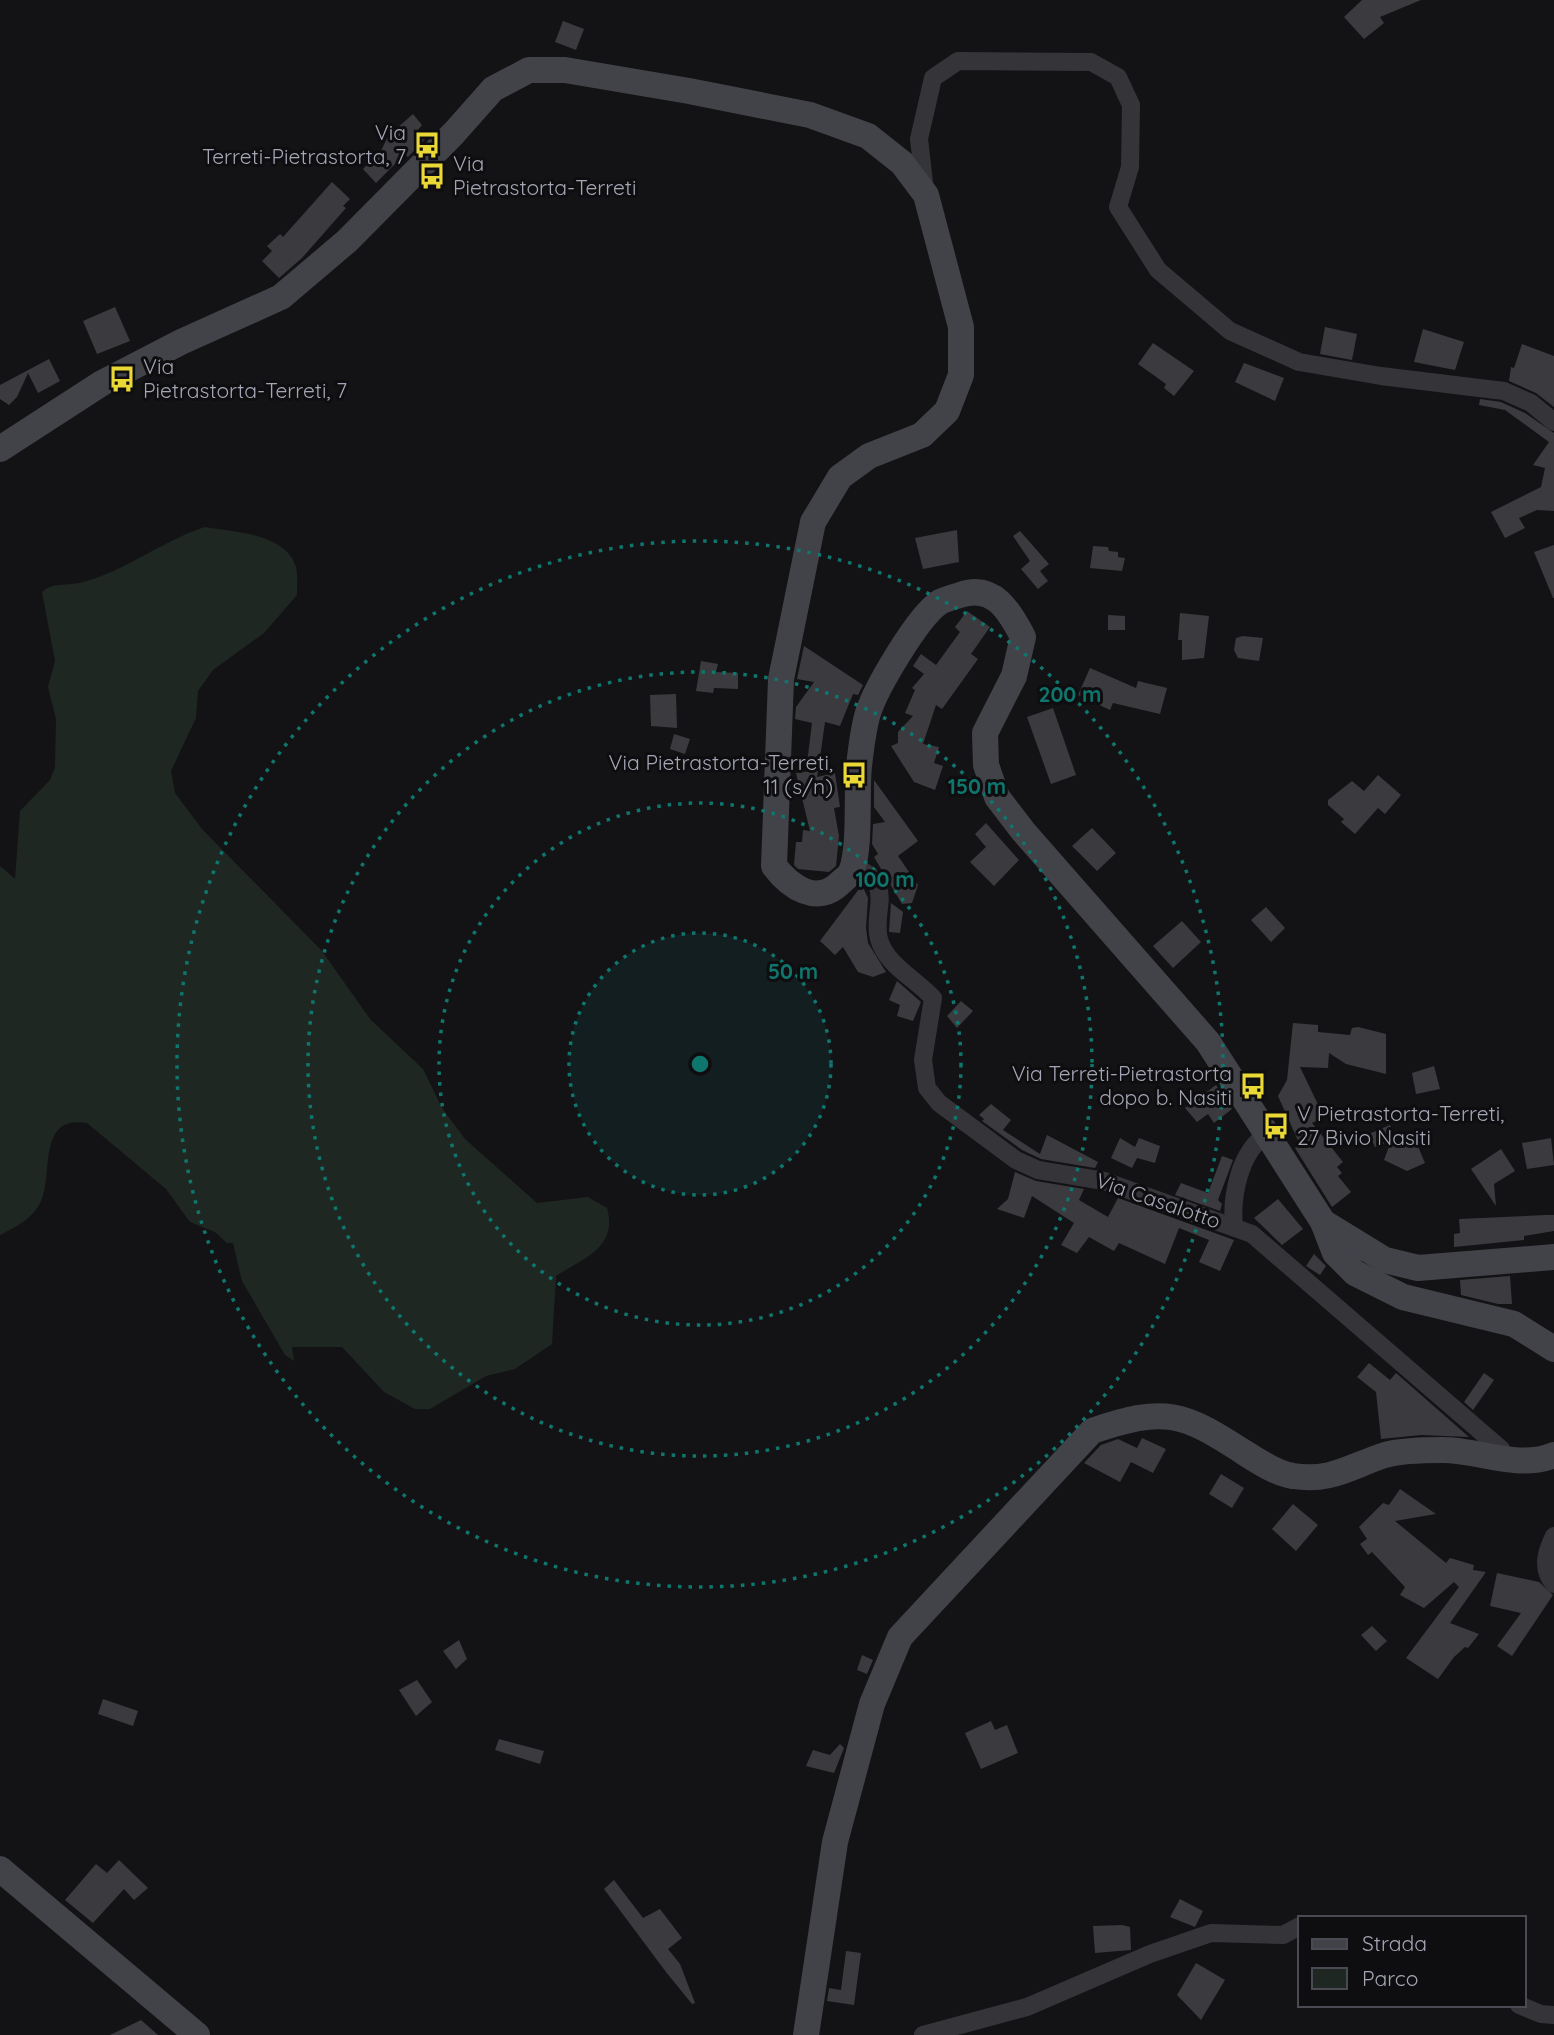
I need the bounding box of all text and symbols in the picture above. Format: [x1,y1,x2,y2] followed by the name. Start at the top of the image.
[202,119,406,169] place label: Via Terreti-Pietrastorta, 7
[412,130,442,160] bus stop icon: Via Terreti-Pietrastorta, 7
[453,150,636,200] place label: Via Pietrastorta-Terreti
[417,161,447,191] bus stop icon: Via Pietrastorta-Terreti
[143,353,347,403] place label: Via Pietrastorta-Terreti, 7
[107,364,137,394] bus stop icon: Via Pietrastorta-Terreti, 7
[1039,681,1101,707] text: 200 m
[609,749,833,799] place label: Via Pietrastorta-Terreti, 11 (s/n)
[839,760,869,790] bus stop icon: Via Pietrastorta-Terreti, 11 (s/n)
[948,773,1006,799] text: 150 m
[855,866,915,892] text: 100 m
[768,958,818,984] text: 50 m
[688,1052,712,1076] centre of rings
[1012,1060,1232,1110] place label: Via Terreti-Pietrastorta dopo b. Nasiti
[1238,1071,1268,1101] bus stop icon: Via Terreti-Pietrastorta dopo b. Nasiti
[1297,1100,1504,1150] place label: V Pietrastorta-Terreti, 27 Bivio Nasiti
[1261,1111,1291,1141] bus stop icon: V Pietrastorta-Terreti, 27 Bivio Nasiti
[1093,1167,1224,1234] street label: Via Casalotto
[1298,1916,1526,2007] legend
[1362,1930,1427,1956] text: Strada
[1362,1965,1418,1991] text: Parco

